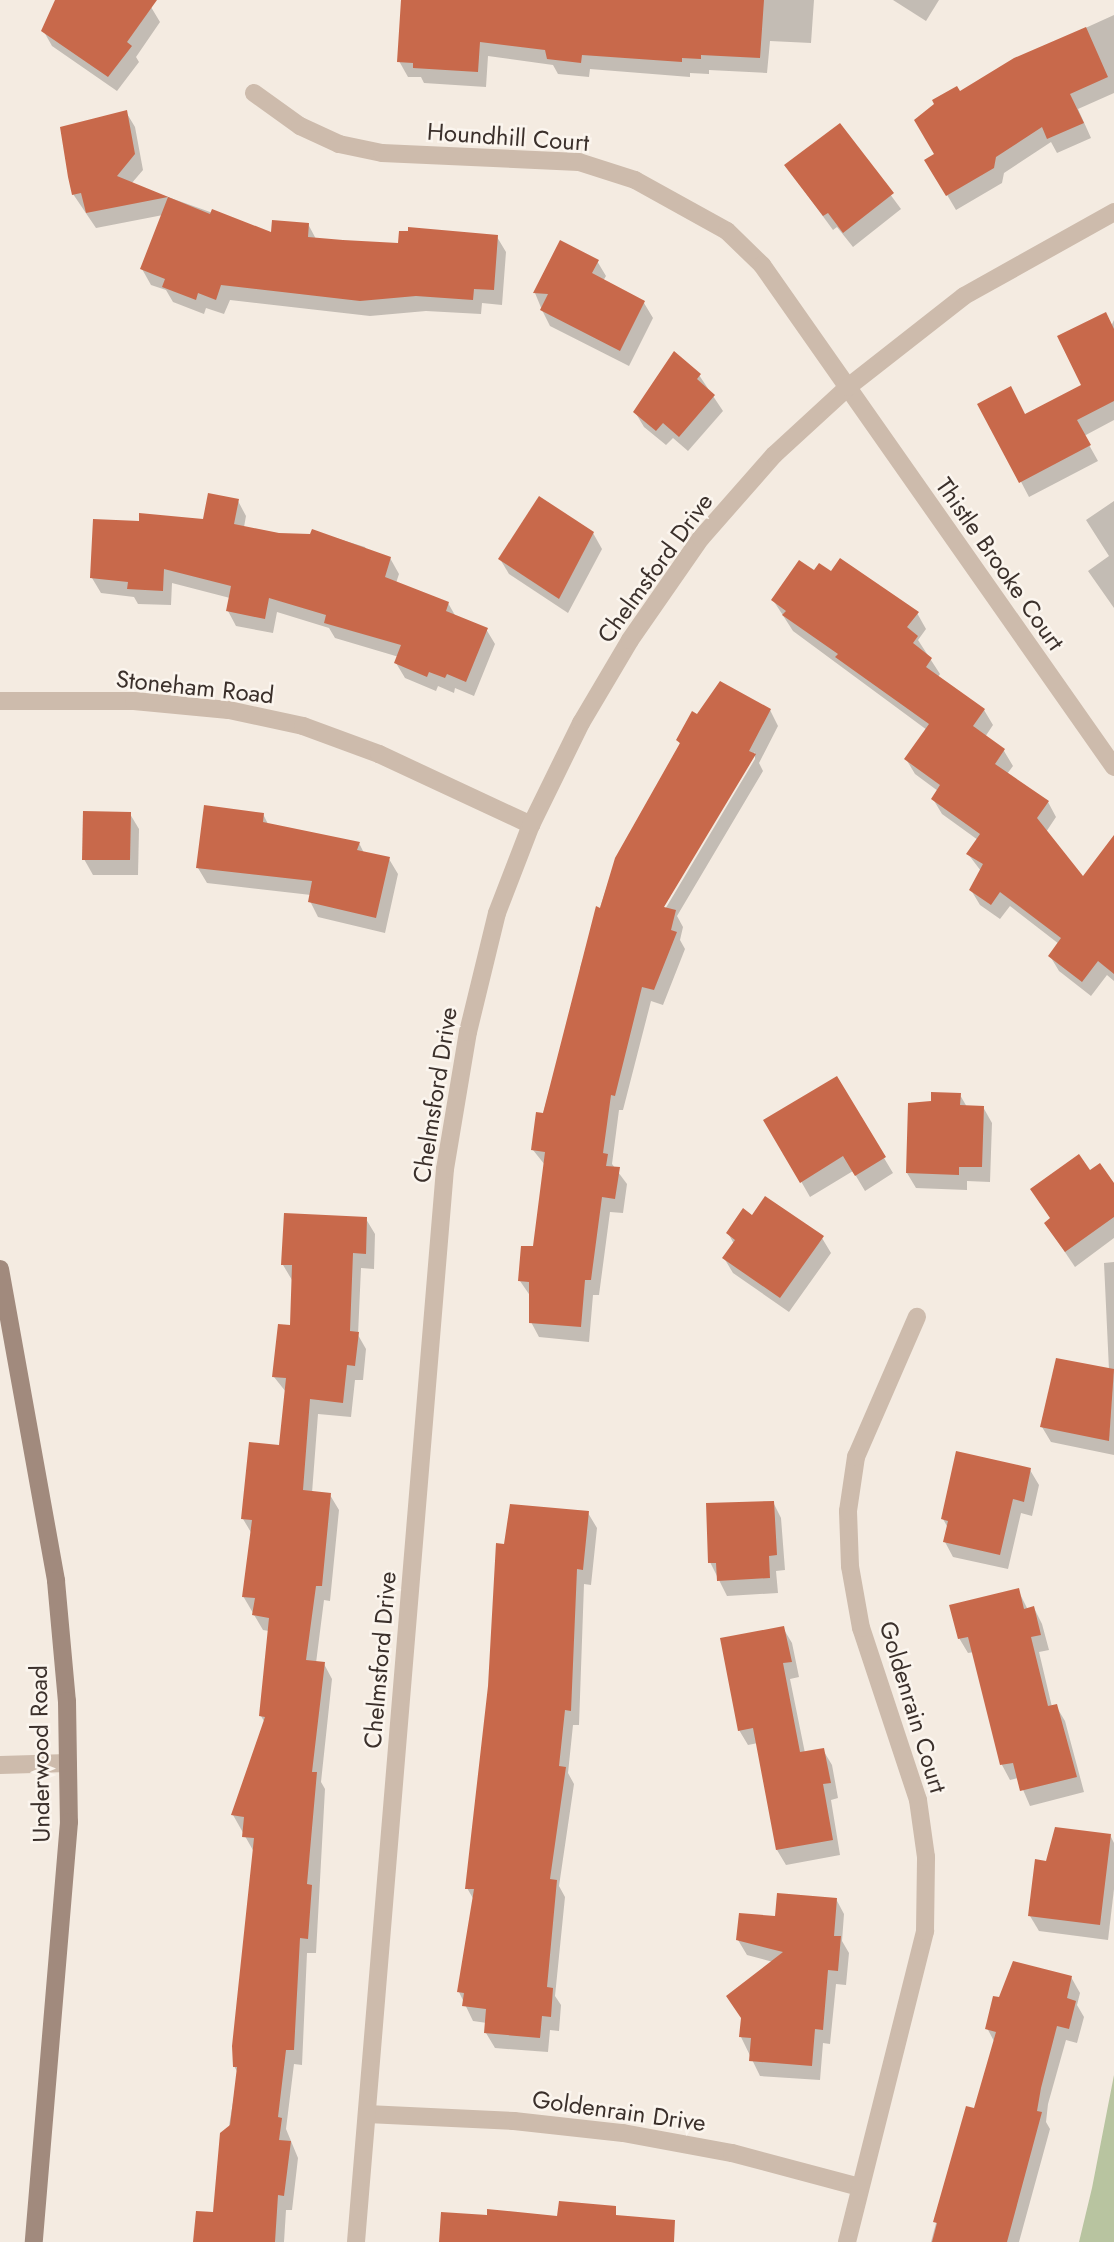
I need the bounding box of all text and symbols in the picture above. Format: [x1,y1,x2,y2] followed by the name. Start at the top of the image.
[426,117,590,157] street label: Houndhill Court
[930,472,1070,656] street label: Thistle Brooke Court
[591,488,719,648] street label: Chelmsford Drive
[115,664,275,710] street label: Stoneham Road
[407,1005,463,1185] street label: Chelmsford Drive
[358,1570,402,1750] street label: Chelmsford Drive
[873,1618,953,1796] street label: Goldenrain Court
[24,1665,56,1843] street label: Underwood Road
[530,2085,708,2137] street label: Goldenrain Drive

